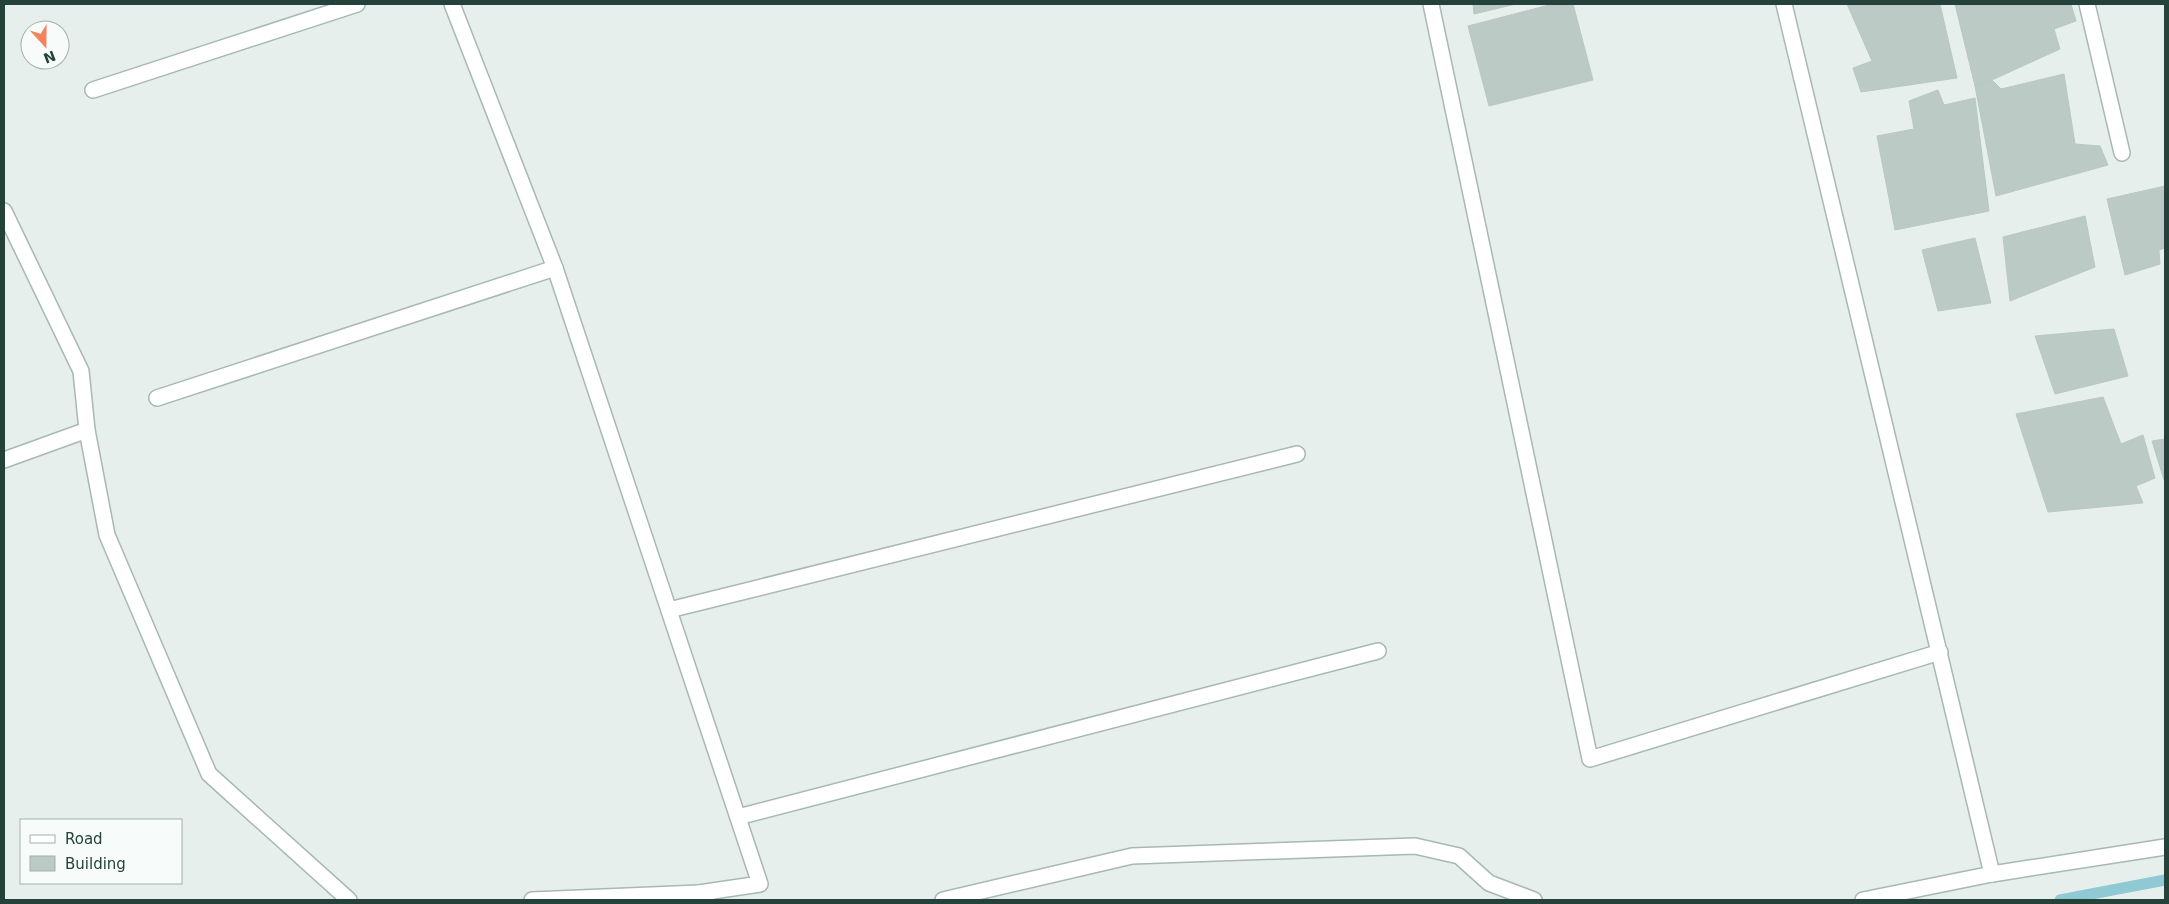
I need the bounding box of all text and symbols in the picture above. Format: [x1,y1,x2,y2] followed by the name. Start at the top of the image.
[20,20,70,70] north arrow
[41,48,58,67] text: N
[20,819,182,884] legend
[65,830,103,848] text: Road
[65,855,126,873] text: Building

